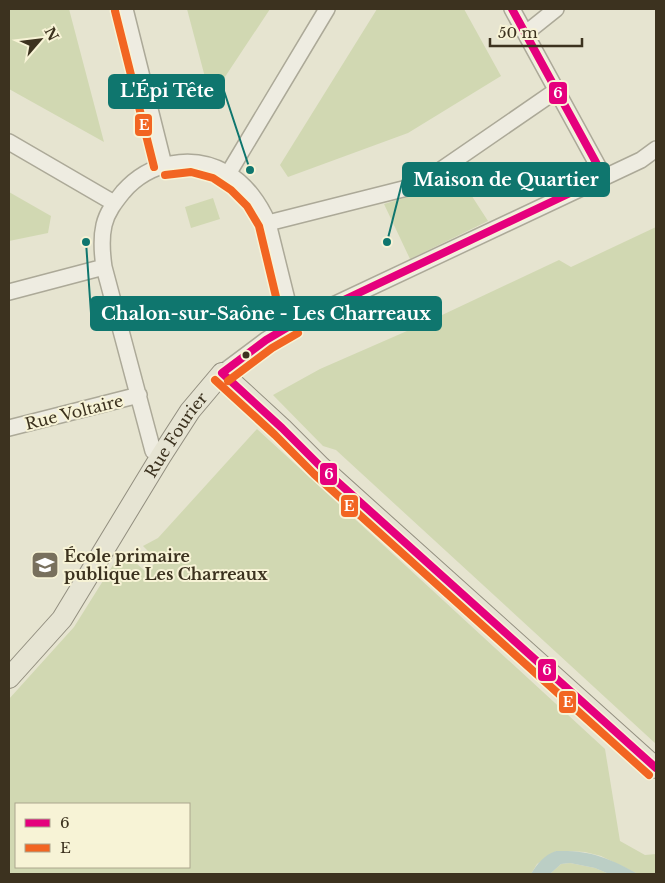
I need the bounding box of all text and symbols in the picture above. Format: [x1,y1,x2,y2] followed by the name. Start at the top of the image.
[15,15,65,65] north arrow
[490,15,582,47] scale bar
[498,23,538,42] text: 50 m
[40,24,63,44] text: N
[109,75,224,108] callout: L'Épi Tête
[120,79,214,102] text: L'Épi Tête
[548,81,568,105] line badge: 6
[553,84,563,102] text: 6
[134,113,153,137] line badge: E
[139,116,150,134] text: E
[403,163,609,196] callout: Maison de Quartier
[413,169,599,191] text: Maison de Quartier
[91,297,441,330] callout: Chalon-sur-Saône - Les Charreaux
[101,303,431,325] text: Chalon-sur-Saône - Les Charreaux
[241,350,251,360] unlabelled marker
[140,388,212,481] street label: Rue Fourier
[23,390,125,434] street label: Rue Voltaire
[319,462,338,486] line badge: 6
[324,465,334,483] text: 6
[340,494,359,518] line badge: E
[344,497,355,515] text: E
[64,546,268,584] place label: École primaire publique Les Charreaux
[30,550,60,580] school or university icon: École primaire publique Les Charreaux
[537,658,557,682] line badge: 6
[542,661,552,679] text: 6
[558,690,577,714] line badge: E
[563,693,574,711] text: E
[15,803,190,868] legend
[60,813,70,832] text: 6
[60,838,71,857] text: E

